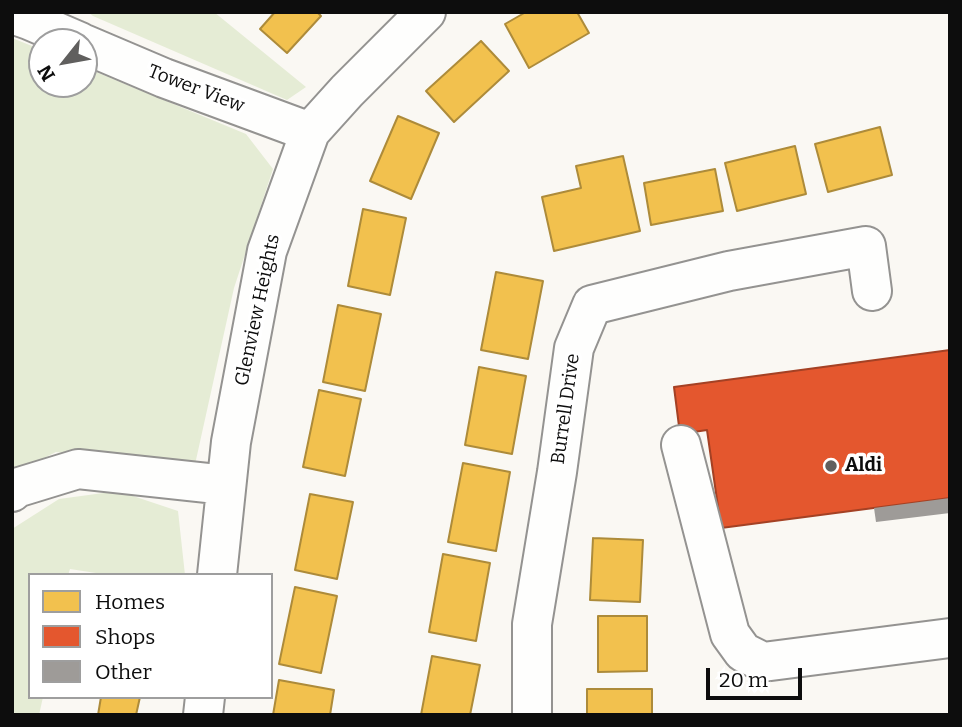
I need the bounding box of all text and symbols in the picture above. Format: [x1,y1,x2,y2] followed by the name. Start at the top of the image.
[28,28,98,98] north arrow
[145,60,247,118] street label: Tower View
[33,61,60,85] text: N
[231,232,285,388] street label: Glenview Heights
[547,352,585,466] street label: Burrell Drive
[845,455,882,477] place label: Aldi
[823,458,839,474] marker: Aldi
[28,573,273,699] legend
[95,589,165,615] text: Homes
[95,624,155,650] text: Shops
[710,654,806,698] scale bar
[95,659,152,685] text: Other
[719,667,768,693] text: 20 m

